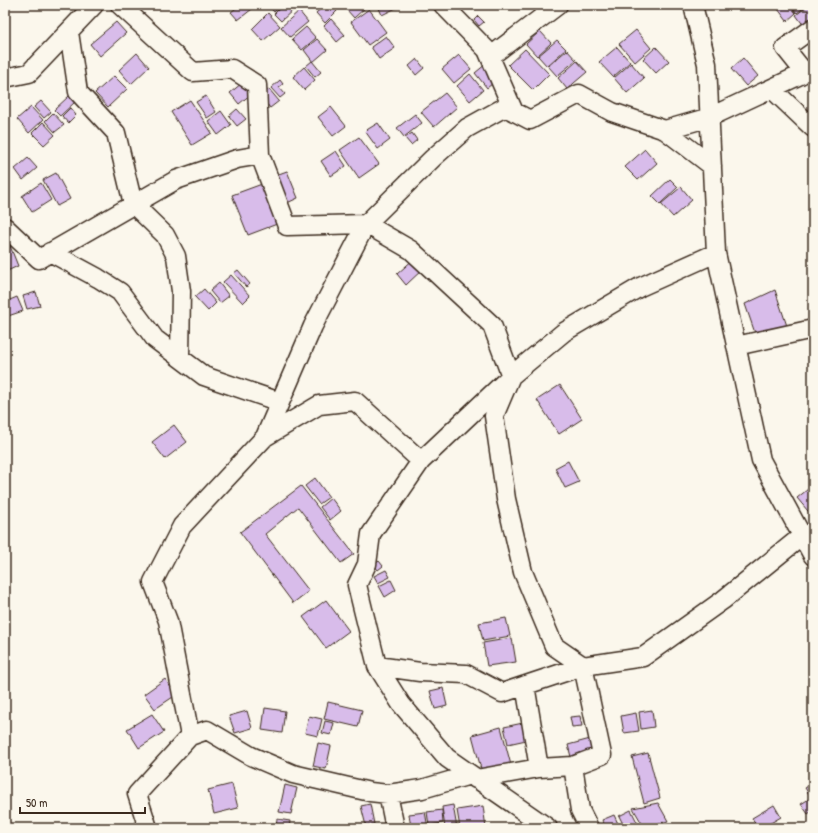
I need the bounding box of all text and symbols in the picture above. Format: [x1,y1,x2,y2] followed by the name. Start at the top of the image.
[20,789,145,815] scale bar
[26,794,47,811] text: 50 m

